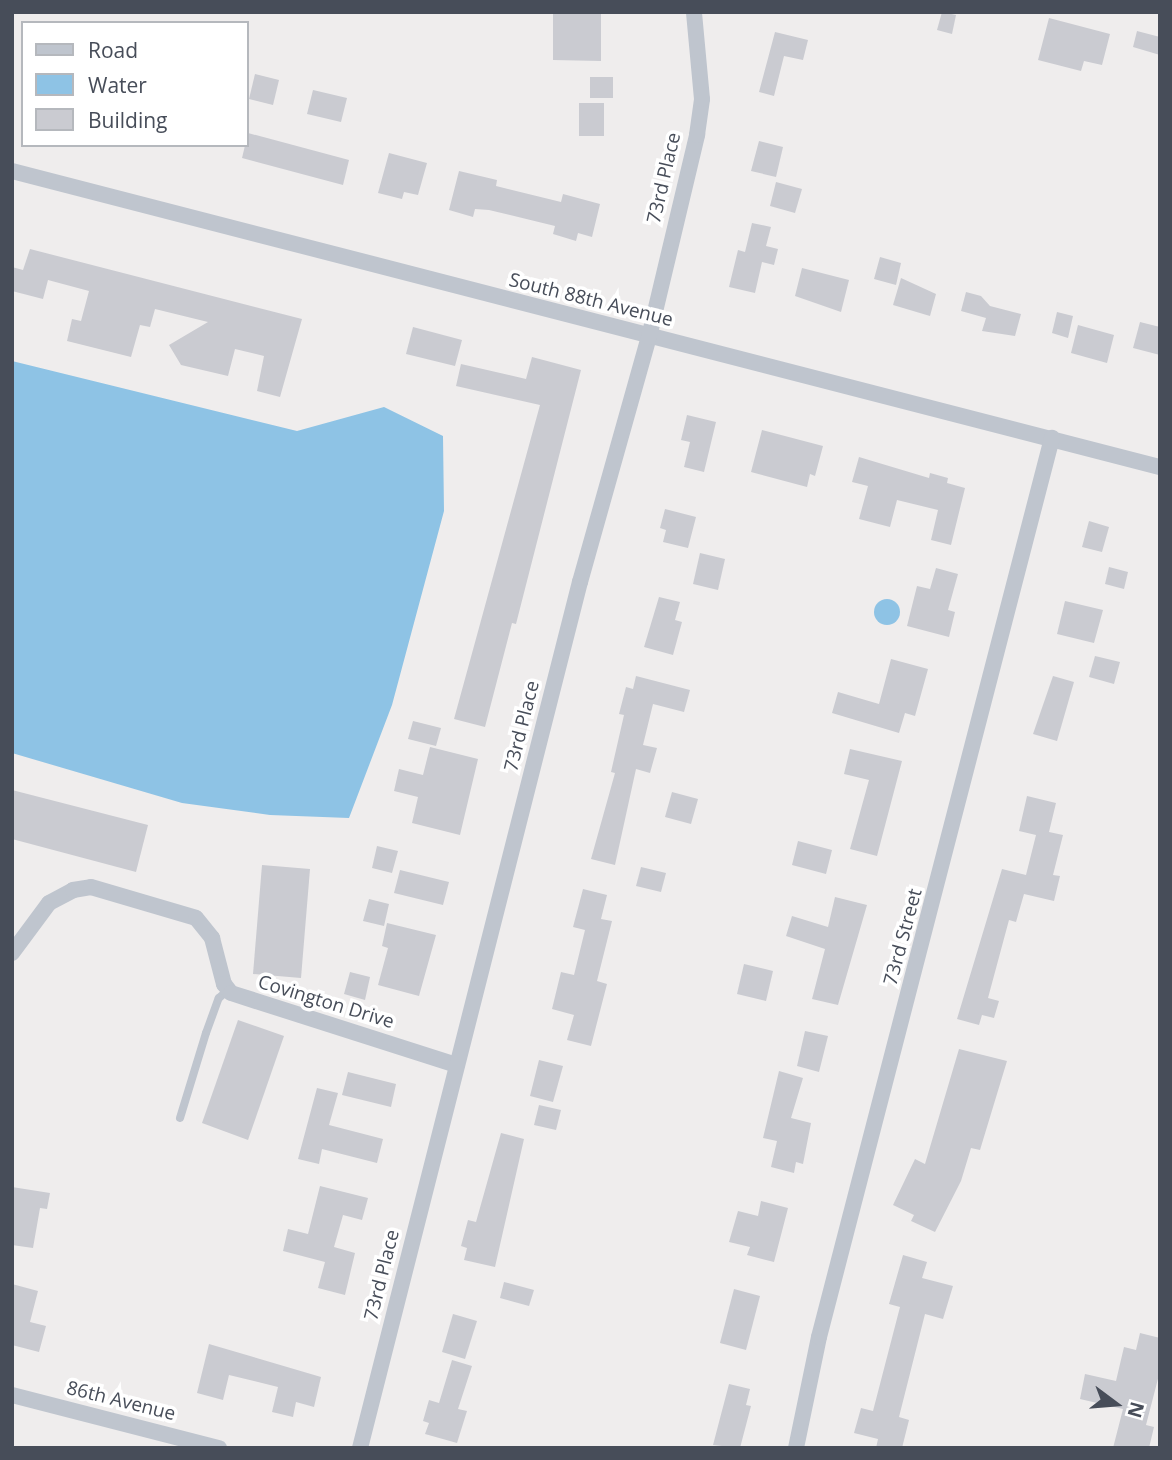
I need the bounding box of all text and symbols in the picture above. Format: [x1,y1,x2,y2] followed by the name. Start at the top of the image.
[21,21,248,147] legend
[88,36,138,64] text: Road
[88,71,147,99] text: Water
[88,106,167,134] text: Building
[642,130,686,226] street label: 73rd Place
[507,269,675,331] street label: South 88th Avenue
[500,678,544,774] street label: 73rd Place
[879,886,927,988] street label: 73rd Street
[255,970,397,1034] street label: Covington Drive
[360,1227,404,1323] street label: 73rd Place
[1081,1369,1151,1439] north arrow
[64,1376,178,1426] street label: 86th Avenue
[1122,1399,1151,1421] text: N

